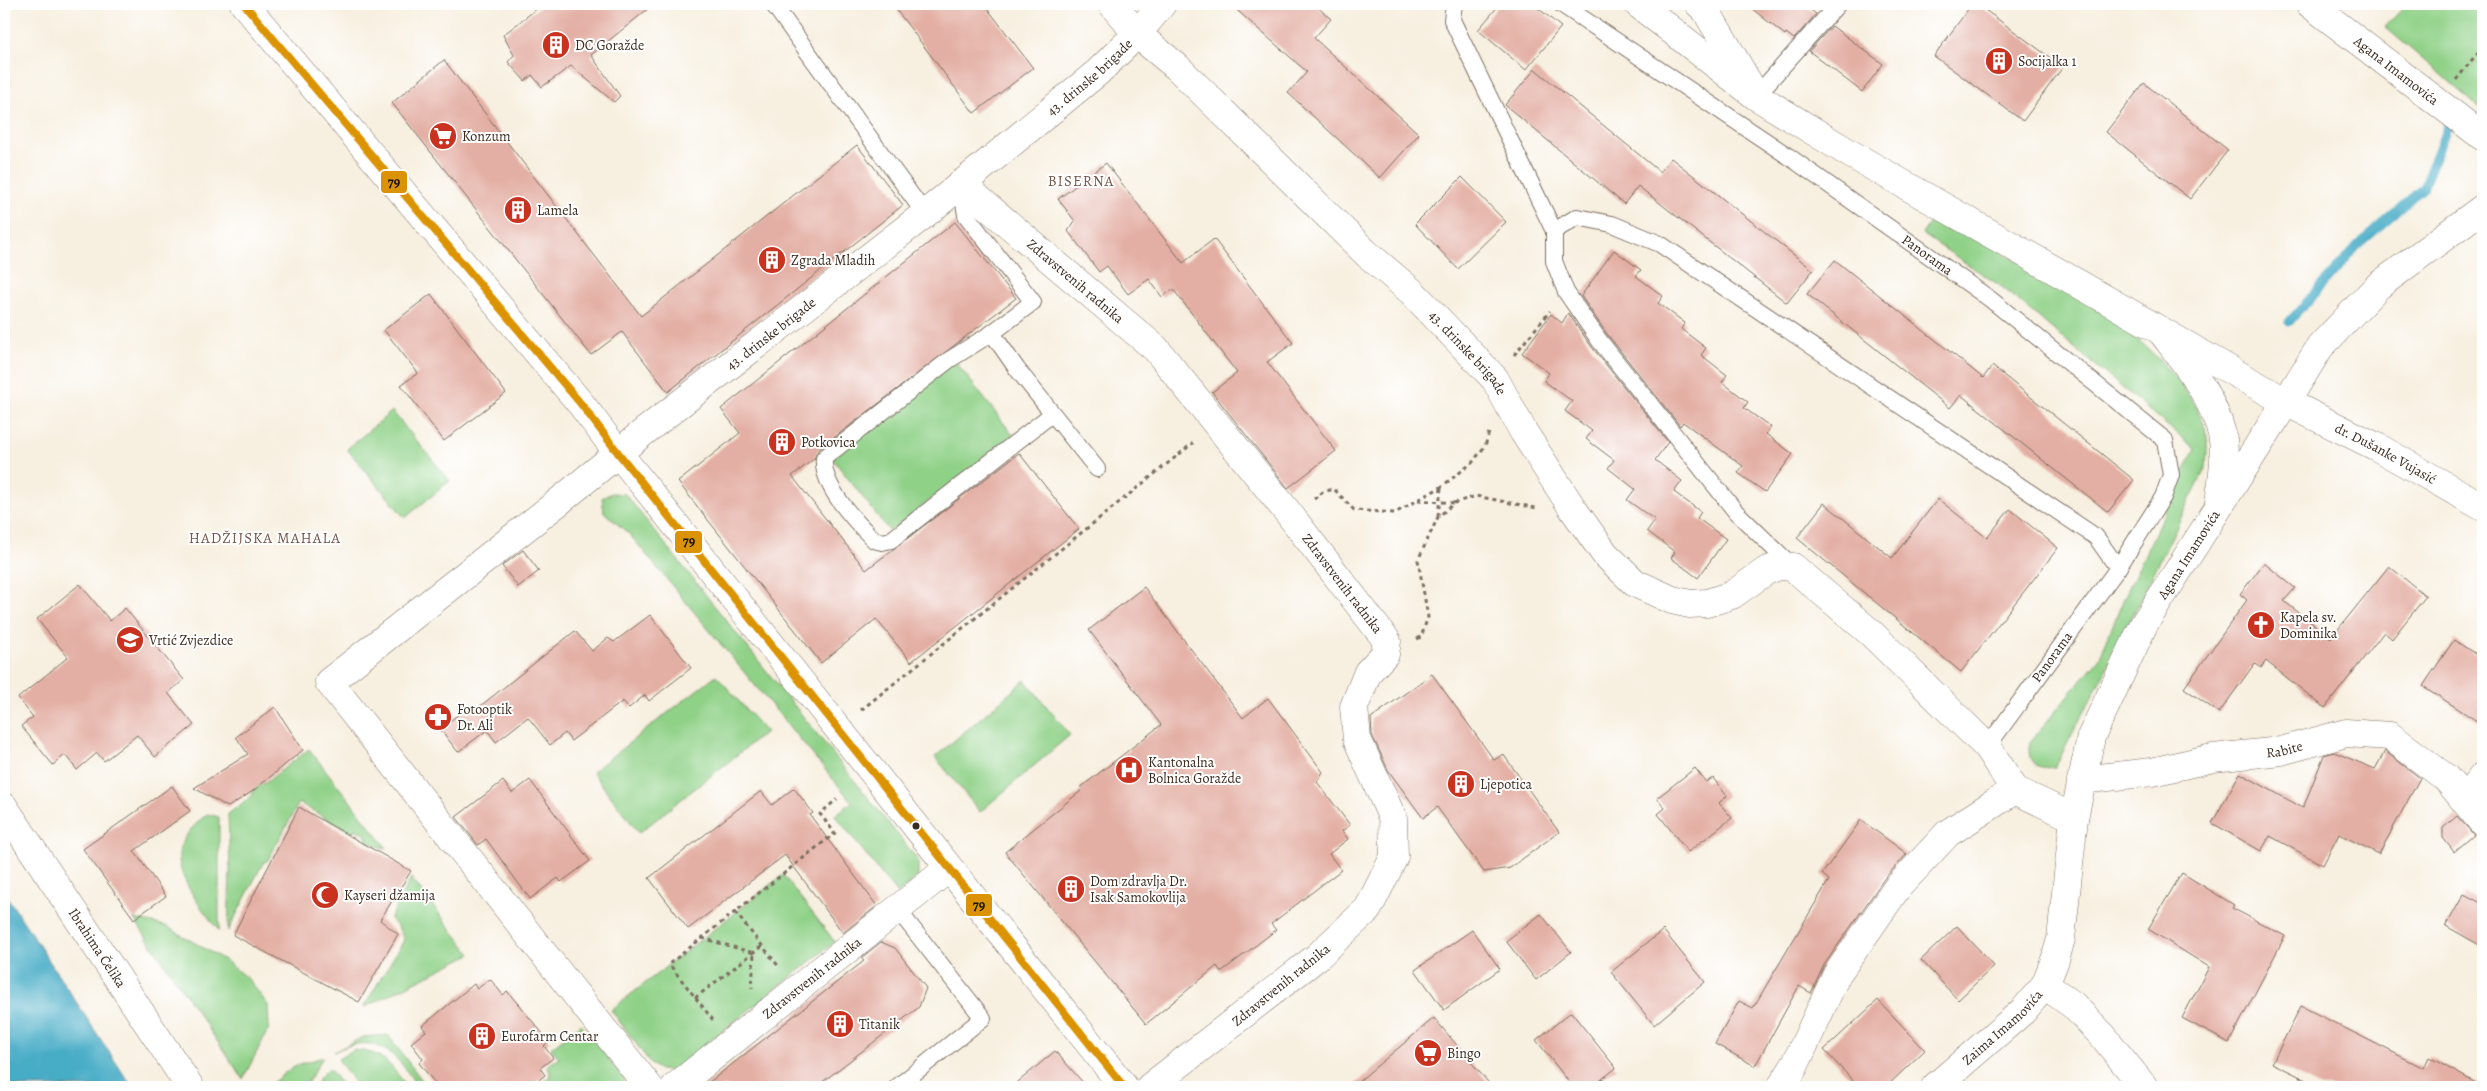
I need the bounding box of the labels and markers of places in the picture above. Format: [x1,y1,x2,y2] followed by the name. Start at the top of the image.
[541,30,571,60] building icon: DC Goražde
[575,36,644,55] place label: DC Goražde
[1984,46,2014,76] building icon: Socijalka 1
[2018,52,2076,71] place label: Socijalka 1
[428,121,458,151] supermarket icon: Konzum
[462,127,511,146] place label: Konzum
[503,195,533,225] building icon: Lamela
[537,201,579,220] place label: Lamela
[757,245,787,275] building icon: Zgrada Mladih
[791,251,876,270] place label: Zgrada Mladih
[767,427,797,457] building icon: Potkovica
[801,433,856,452] place label: Potkovica
[2280,608,2338,643] place label: Kapela sv. Dominika
[2246,610,2276,640] church icon: Kapela sv. Dominika
[115,625,145,655] school or university icon: Vrtić Zvjezdice
[148,631,233,650] place label: Vrtić Zvjezdice
[457,700,512,735] place label: Fotooptik Dr. Ali
[423,702,453,732] pharmacy icon: Fotooptik Dr. Ali
[1148,753,1241,788] place label: Kantonalna Bolnica Goražde
[1114,755,1144,785] hospital icon: Kantonalna Bolnica Goražde
[1446,769,1476,799] building icon: Ljepotica
[1480,775,1533,794] place label: Ljepotica
[911,821,921,831] unlabelled marker
[1090,872,1187,907] place label: Dom zdravlja Dr. Isak Samokovlija
[1056,874,1086,904] building icon: Dom zdravlja Dr. Isak Samokovlija
[310,880,340,910] mosque icon: Kayseri džamija
[344,886,436,905] place label: Kayseri džamija
[825,1009,855,1039] building icon: Titanik
[859,1015,900,1034] place label: Titanik
[467,1021,497,1051] building icon: Eurofarm Centar
[501,1027,599,1046] place label: Eurofarm Centar
[1413,1038,1443,1068] supermarket icon: Bingo
[1447,1044,1481,1063] place label: Bingo

